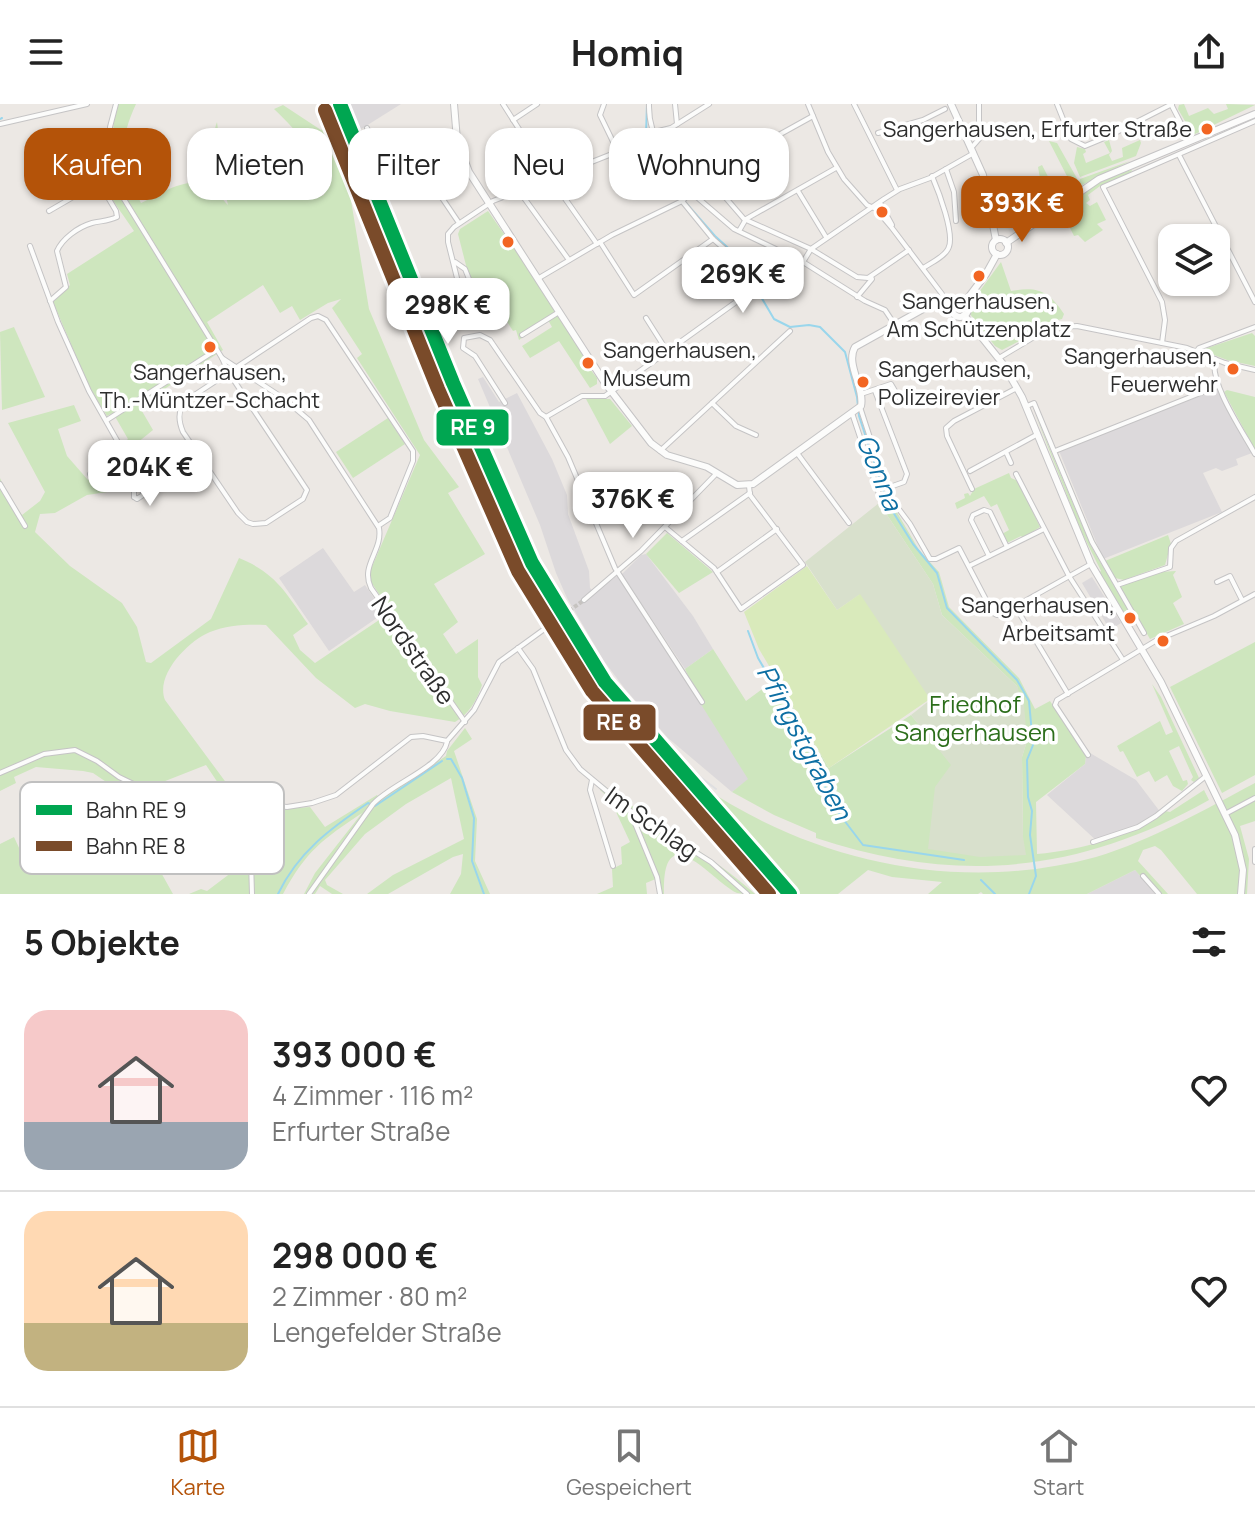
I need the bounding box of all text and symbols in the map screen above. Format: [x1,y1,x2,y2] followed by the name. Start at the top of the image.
[571,28,684,77] text: Homiq
[24,30,68,74] icon: menu
[1187,30,1231,74] icon: share
[883,114,1192,144] place label: Sangerhausen, Erfurter Straße
[1199,121,1215,137] marker: Sangerhausen, Erfurter Straße
[24,128,171,200] chip: Kaufen
[187,128,332,200] chip: Mieten
[348,128,469,200] chip: Filter
[485,128,593,200] chip: Neu
[609,128,789,200] chip: Wohnung
[957,176,1087,244] pin: 393K €
[979,184,1065,220] text: 393K €
[874,204,890,220] unlabelled marker
[1158,224,1230,296] map controls
[1158,224,1230,296] button: layers
[500,234,516,250] unlabelled marker
[678,247,808,315] pin: 269K €
[700,255,786,291] text: 269K €
[971,268,987,284] marker: Sangerhausen, Am Schützenplatz
[383,278,513,346] pin: 298K €
[405,286,491,322] text: 298K €
[887,286,1071,344] place label: Sangerhausen, Am Schützenplatz
[603,335,757,393] place label: Sangerhausen, Museum
[202,339,218,355] marker: Sangerhausen, Th.-Müntzer-Schacht
[1064,341,1218,399] place label: Sangerhausen, Feuerwehr
[878,354,1032,412] place label: Sangerhausen, Polizeirevier
[580,355,596,371] marker: Sangerhausen, Museum
[100,357,320,415] place label: Sangerhausen, Th.-Müntzer-Schacht
[1225,361,1241,377] marker: Sangerhausen, Feuerwehr
[855,374,871,390] marker: Sangerhausen, Polizeirevier
[435,408,510,447] line badge: RE 9
[450,412,496,442] text: RE 9
[849,429,912,517] water label: Gonna
[85,440,215,508] pin: 204K €
[106,448,194,484] text: 204K €
[568,472,698,540] pin: 376K €
[591,480,675,516] text: 376K €
[365,589,463,711] street label: Nordstraße
[961,590,1115,648] place label: Sangerhausen, Arbeitsamt
[1122,610,1138,626] marker: Sangerhausen, Arbeitsamt
[1155,633,1171,649] unlabelled marker
[749,658,862,827] water label: Pfingstgraben
[894,687,1056,748] park label: Friedhof Sangerhausen
[582,703,657,742] line badge: RE 8
[596,707,642,737] text: RE 8
[599,778,705,866] street label: Im Schlag
[20,782,284,874] legend
[86,795,187,825] text: Bahn RE 9
[86,831,186,861] text: Bahn RE 8
[24,919,180,965] text: 5 Objekte
[1187,920,1231,964] icon: filters
[272,1031,437,1077] text: 393 000 €
[88,1042,184,1138] icon: home
[1187,1068,1231,1112] icon: heart
[272,1077,474,1113] text: 4 Zimmer · 116 m²
[272,1113,450,1149] text: Erfurter Straße
[272,1232,438,1278] text: 298 000 €
[88,1243,184,1339] icon: home
[1187,1269,1231,1313] icon: heart
[272,1278,468,1314] text: 2 Zimmer · 80 m²
[272,1314,502,1350] text: Lengefelder Straße
[171,1424,225,1502] tab: Karte
[566,1424,692,1502] tab: Gespeichert
[1033,1424,1084,1502] tab: Start

